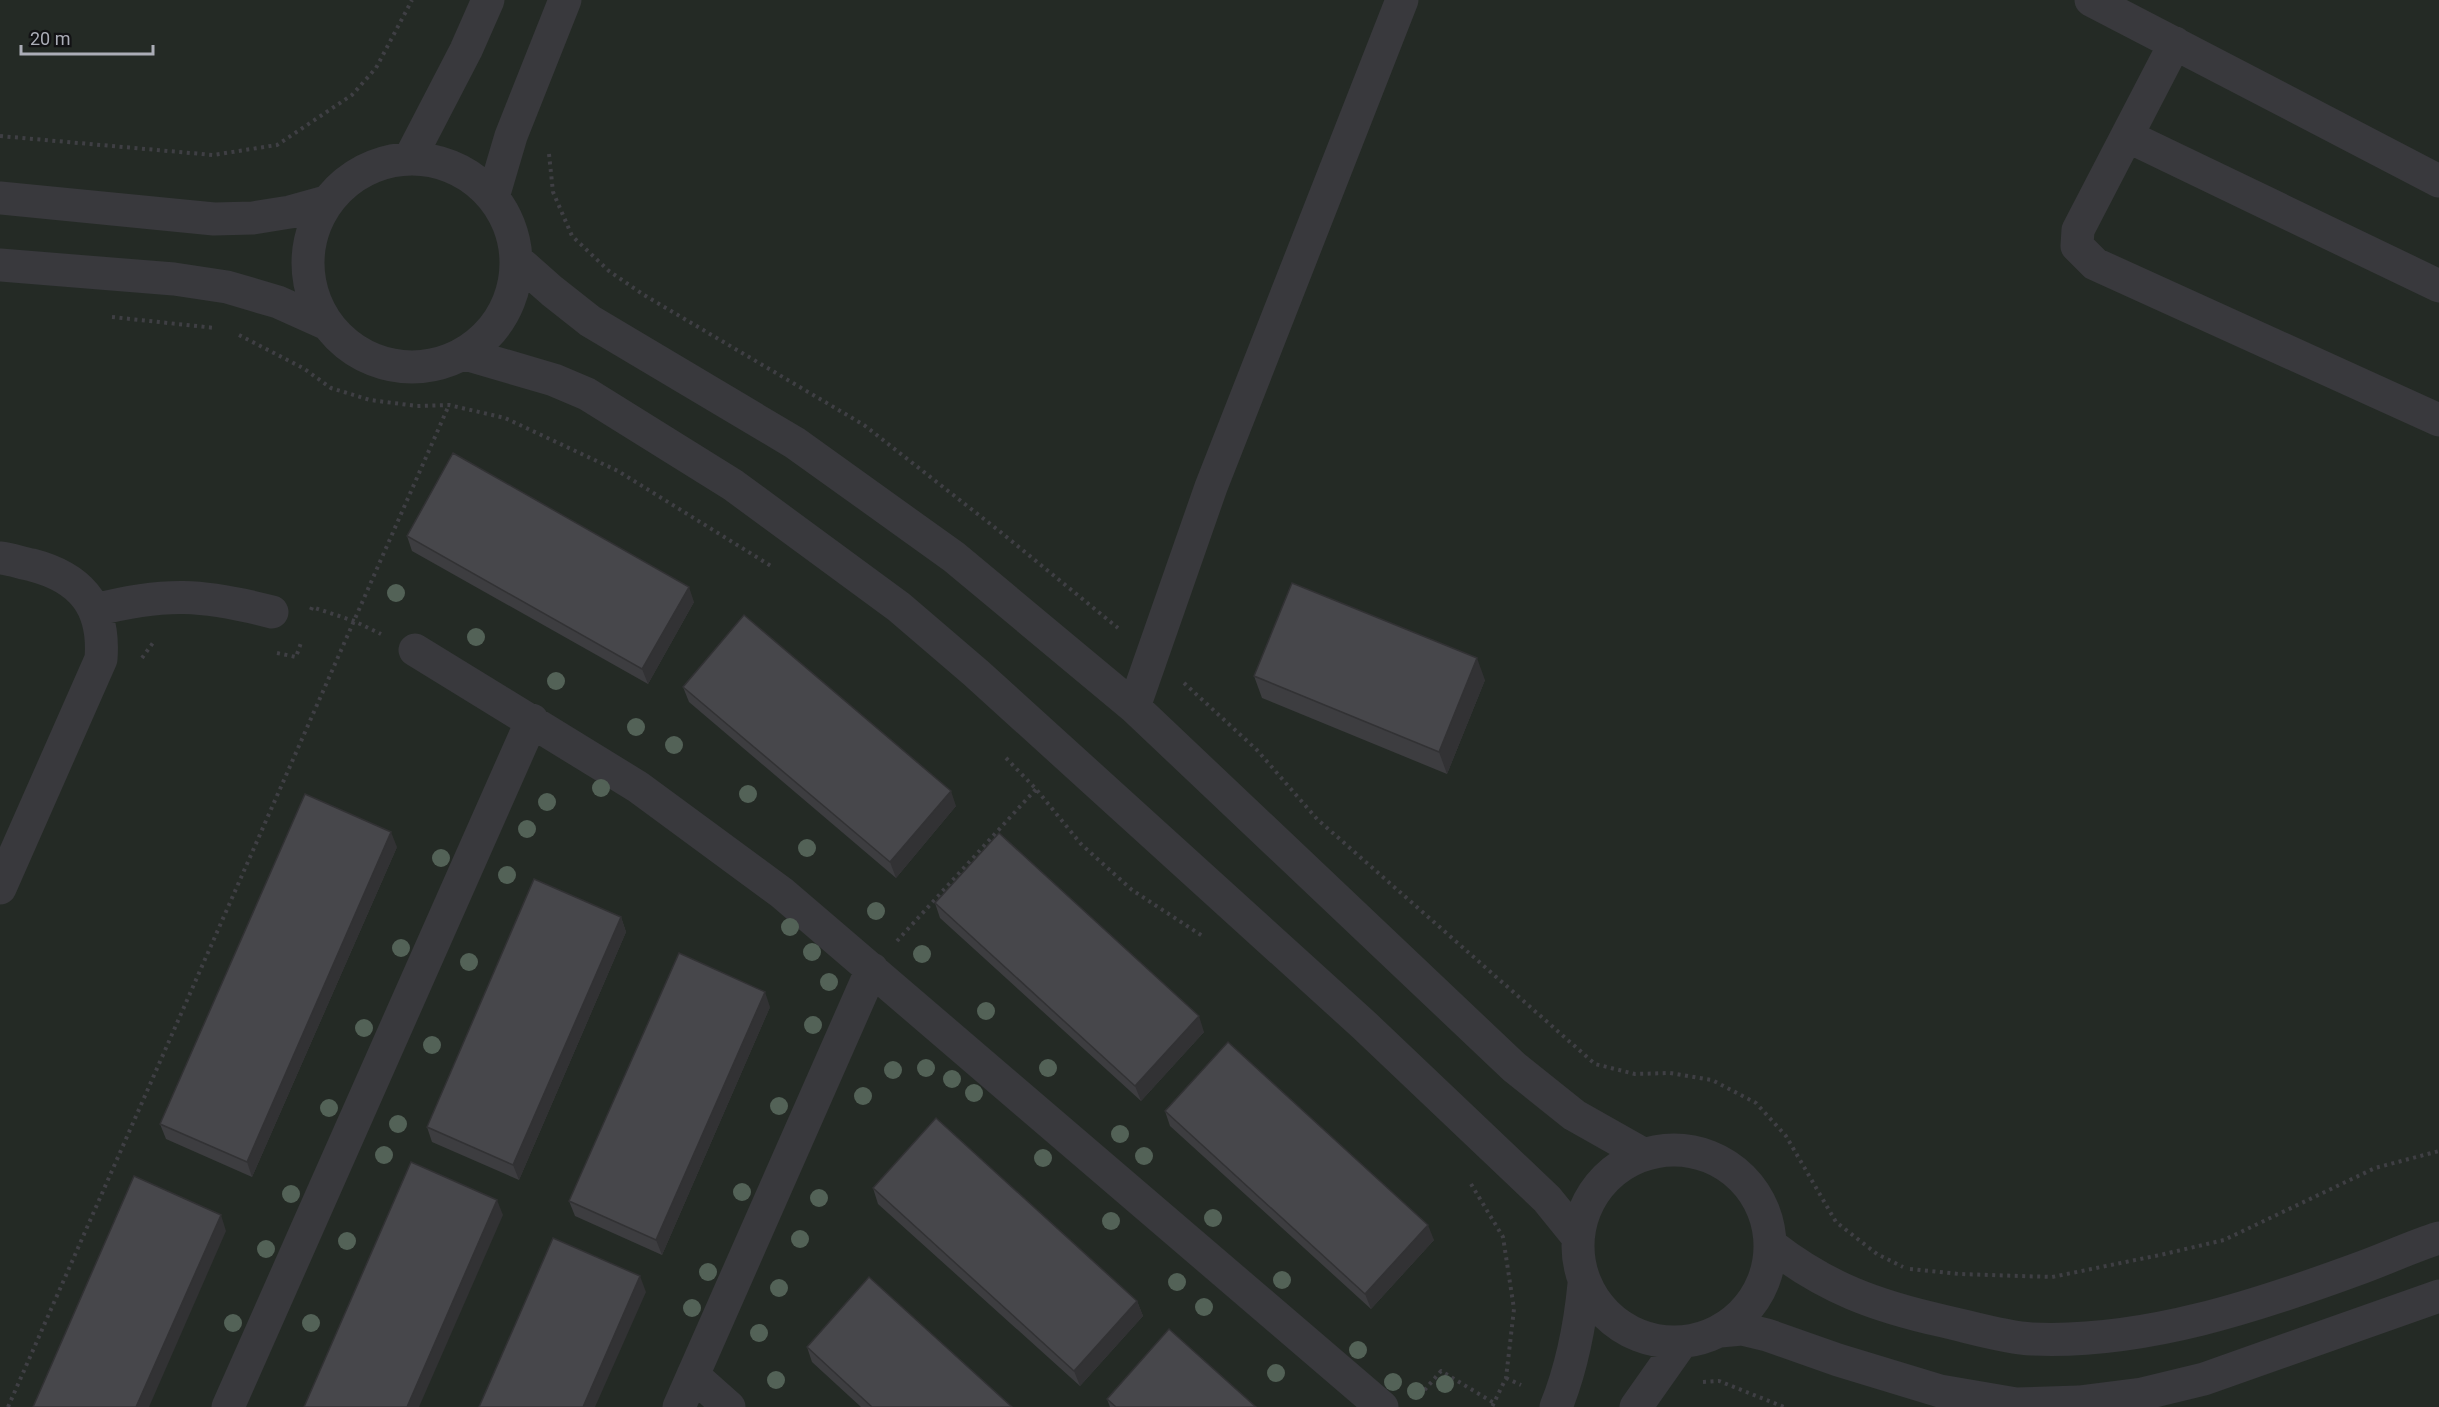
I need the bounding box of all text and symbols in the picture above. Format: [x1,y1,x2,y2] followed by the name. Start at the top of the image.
[21,18,153,56] scale bar
[30,28,70,49] text: 20 m

